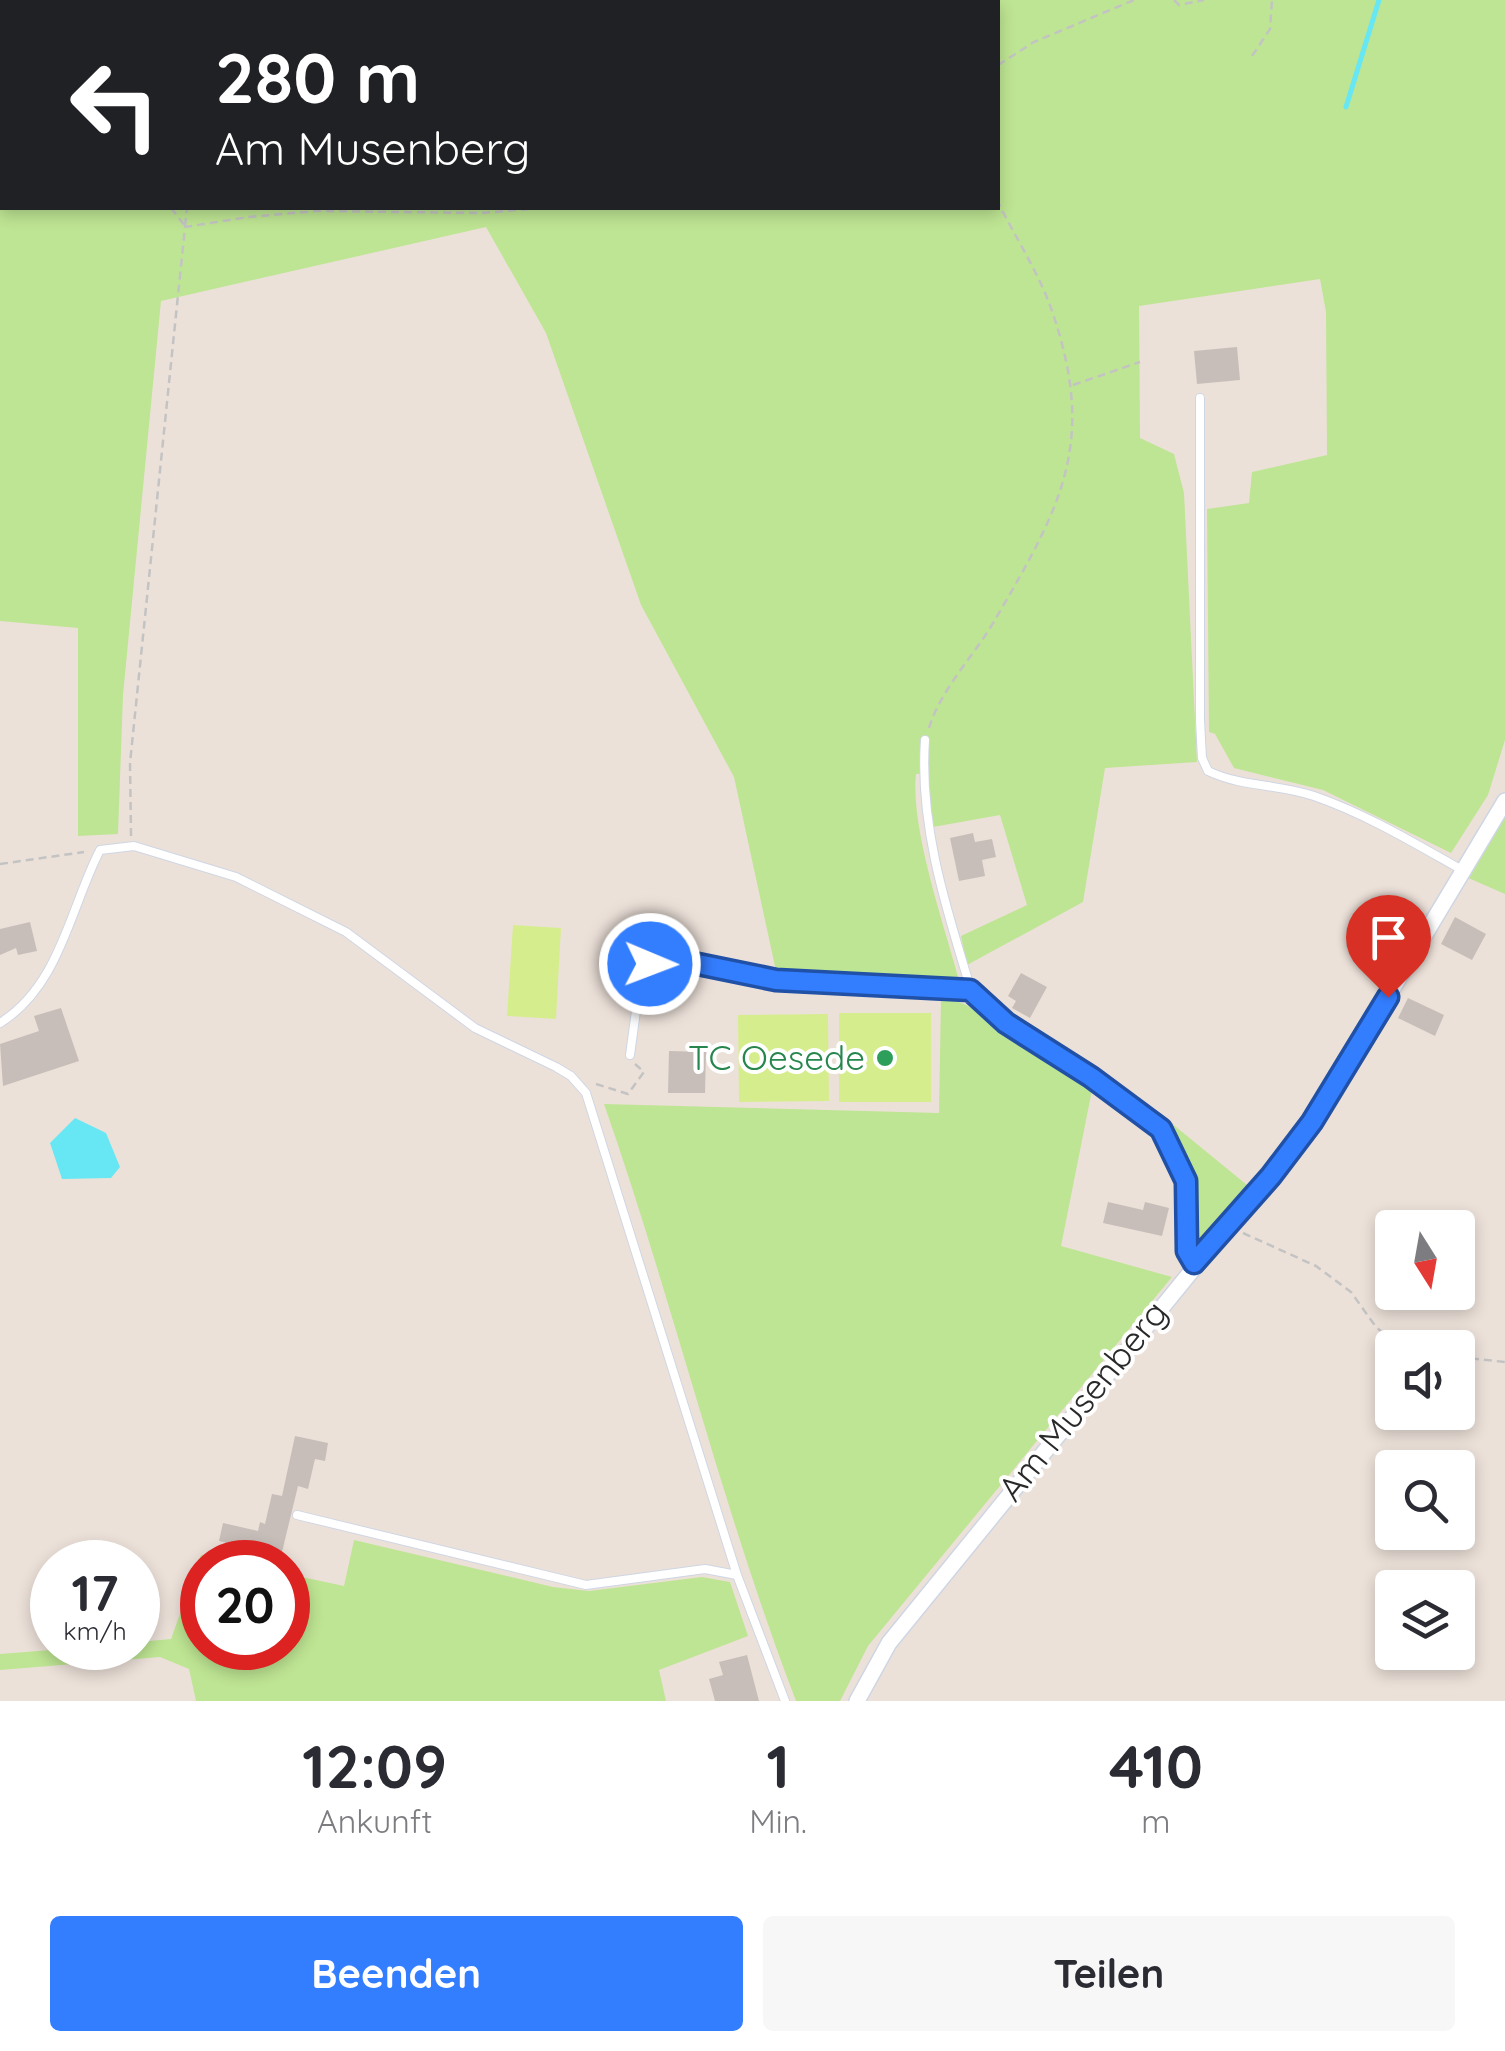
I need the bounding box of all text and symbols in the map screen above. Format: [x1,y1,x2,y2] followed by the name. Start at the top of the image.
[215,33,420,121] text: 280 m
[50,40,180,170] icon: left
[215,120,530,176] text: Am Musenberg
[1346,895,1431,998] pin
[1361,910,1416,965] icon: arrive
[598,912,702,1016] position arrow
[688,1035,865,1079] place label: TC Oesede
[874,1047,896,1069] marker: TC Oesede
[1375,1210,1475,1310] north arrow
[1375,1210,1475,1670] map controls
[988,1291,1176,1509] street label: Am Musenberg
[1375,1330,1475,1430] button: sound
[1375,1450,1475,1550] button: search
[180,1540,310,1670] speed limit sign: 20
[72,1561,118,1624] text: 17
[1375,1570,1475,1670] button: layers
[63,1615,127,1646] text: km/h
[302,1728,447,1803] text: 12:09
[766,1728,790,1803] text: 1
[1109,1728,1203,1803] text: 410
[317,1801,432,1841] text: Ankunft
[749,1801,807,1841] text: Min.
[1141,1801,1171,1841] text: m
[50,1916,743,2031] button: Beenden
[763,1916,1455,2031] button: Teilen

